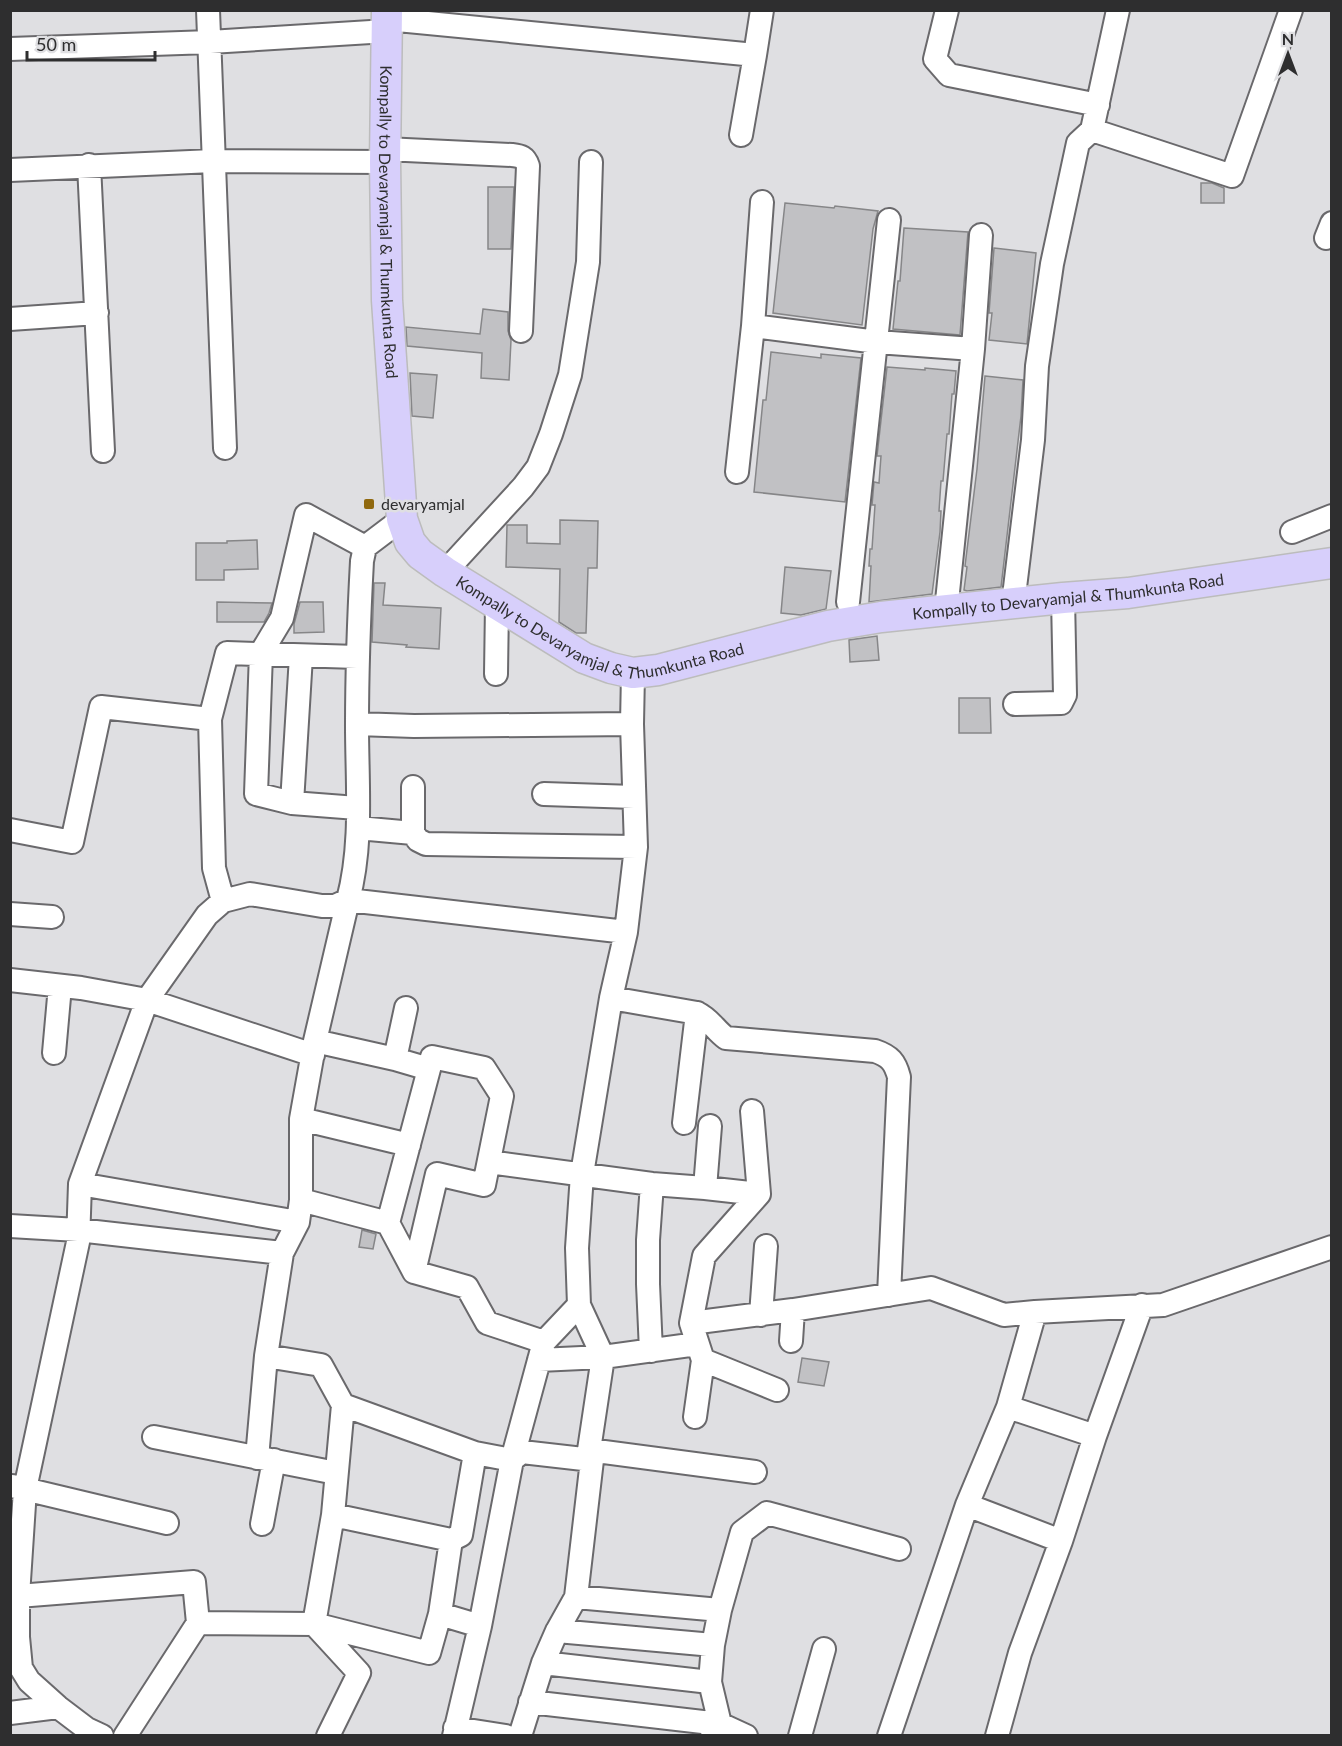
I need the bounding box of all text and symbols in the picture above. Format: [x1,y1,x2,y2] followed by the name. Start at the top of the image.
[27,24,154,62] scale bar
[1258,24,1318,84] north arrow
[1282,29,1294,48] text: N
[36,33,76,55] text: 50 m
[376,65,402,379] street label: Kompally to Devaryamjal & Thumkunta Road
[381,494,465,513] place label: devaryamjal
[362,497,376,511] marker: devaryamjal
[911,569,1225,623] street label: Kompally to Devaryamjal & Thumkunta Road
[453,571,746,683] street label: Kompally to Devaryamjal & Thumkunta Road

